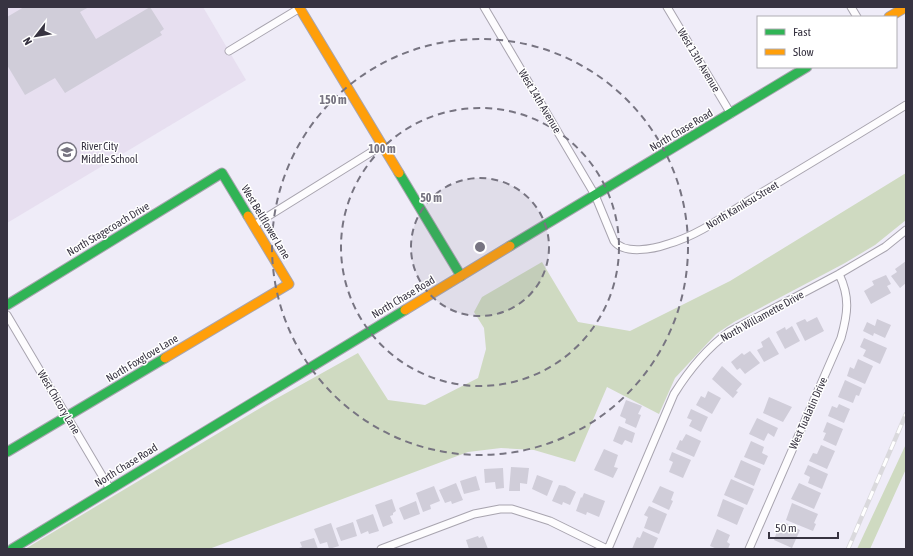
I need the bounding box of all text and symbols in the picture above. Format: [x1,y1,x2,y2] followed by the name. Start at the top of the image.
[16,16,56,56] north arrow
[757,16,897,68] legend
[793,25,811,39] text: Fast
[675,26,723,94] street label: West 13th Avenue
[21,35,34,47] text: N
[793,45,814,59] text: Slow
[516,67,564,135] street label: West 14th Avenue
[319,93,347,107] text: 150 m
[647,106,715,154] street label: North Chase Road
[81,140,138,165] place label: River City Middle School
[56,141,78,163] school or university icon: River City Middle School
[368,142,396,156] text: 100 m
[703,179,781,231] street label: North Kaniksu Street
[239,183,293,261] street label: West Bellflower Lane
[420,191,442,205] text: 50 m
[65,200,151,258] street label: North Stagecoach Drive
[473,240,487,254] centre of rings
[369,273,437,321] street label: North Chase Road
[718,288,806,344] street label: North Willamette Drive
[104,332,180,384] street label: North Foxglove Lane
[35,368,83,436] street label: West Chicory Lane
[787,375,829,451] street label: West Tualatin Drive
[92,441,160,489] street label: North Chase Road
[769,514,838,540] scale bar
[775,521,797,535] text: 50 m

